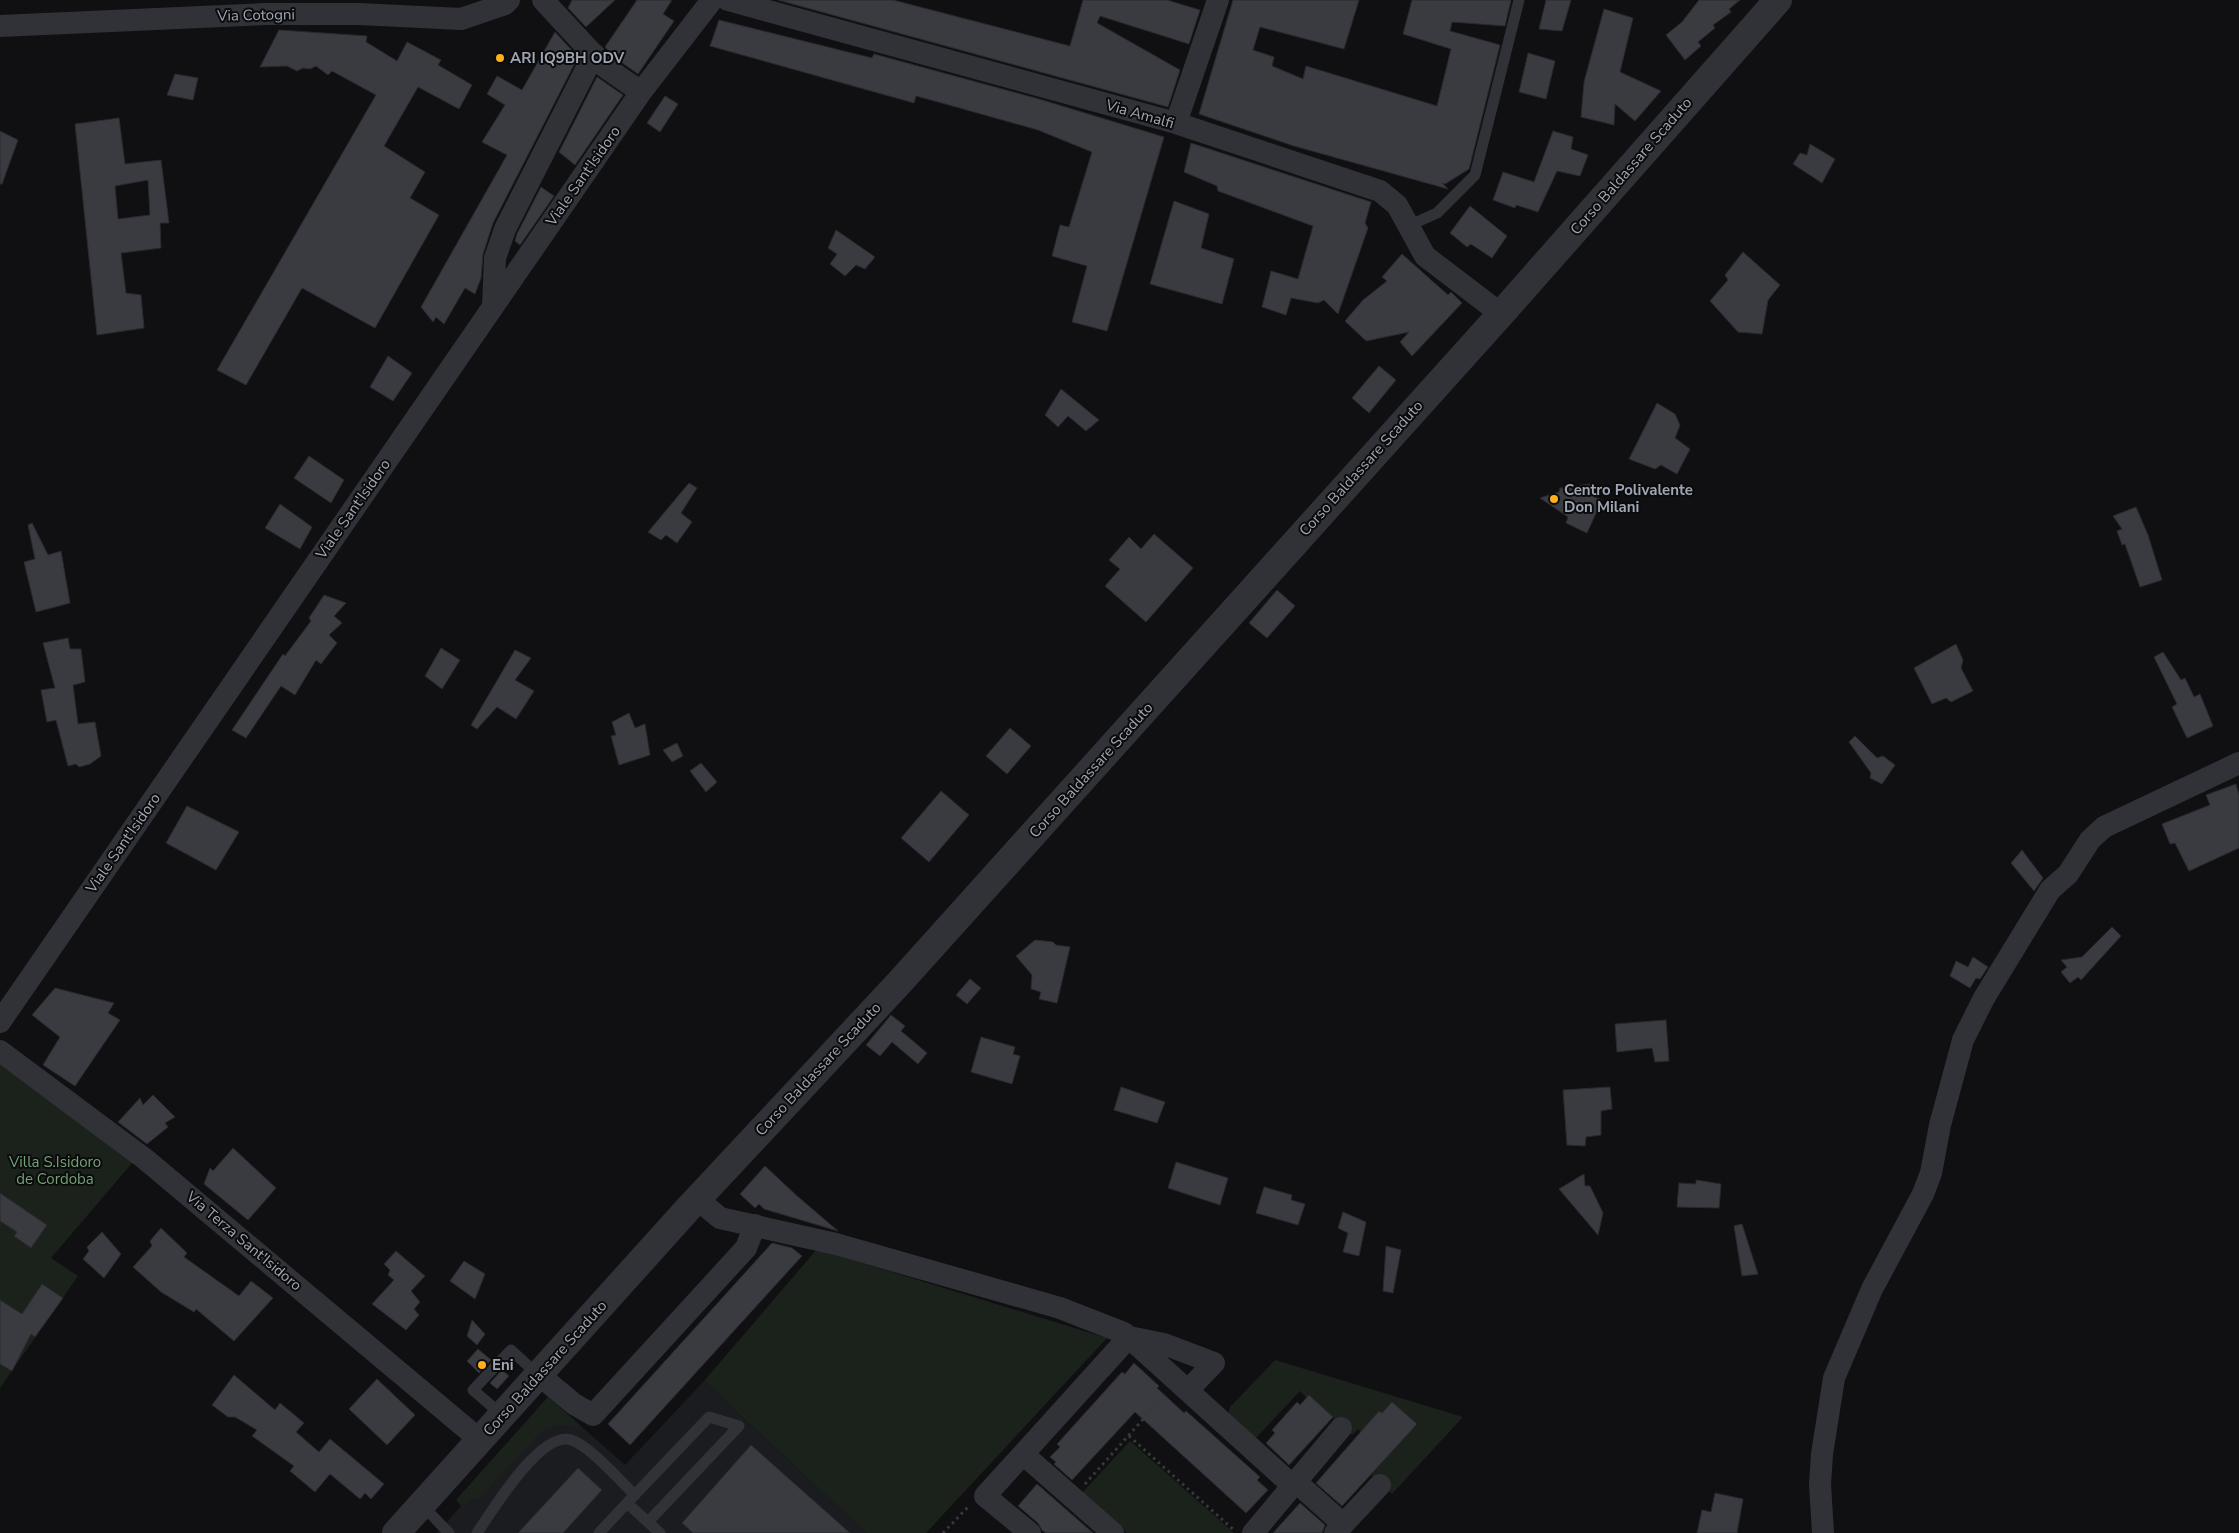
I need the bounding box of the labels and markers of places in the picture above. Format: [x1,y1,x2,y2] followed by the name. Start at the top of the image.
[510,48,625,68] place label: ARI IQ9BH ODV
[494,52,506,64] marker: ARI IQ9BH ODV
[1564,480,1693,517] place label: Centro Polivalente Don Milani
[1548,493,1560,505] marker: Centro Polivalente Don Milani
[492,1355,514,1375] place label: Eni
[476,1359,488,1371] marker: Eni

